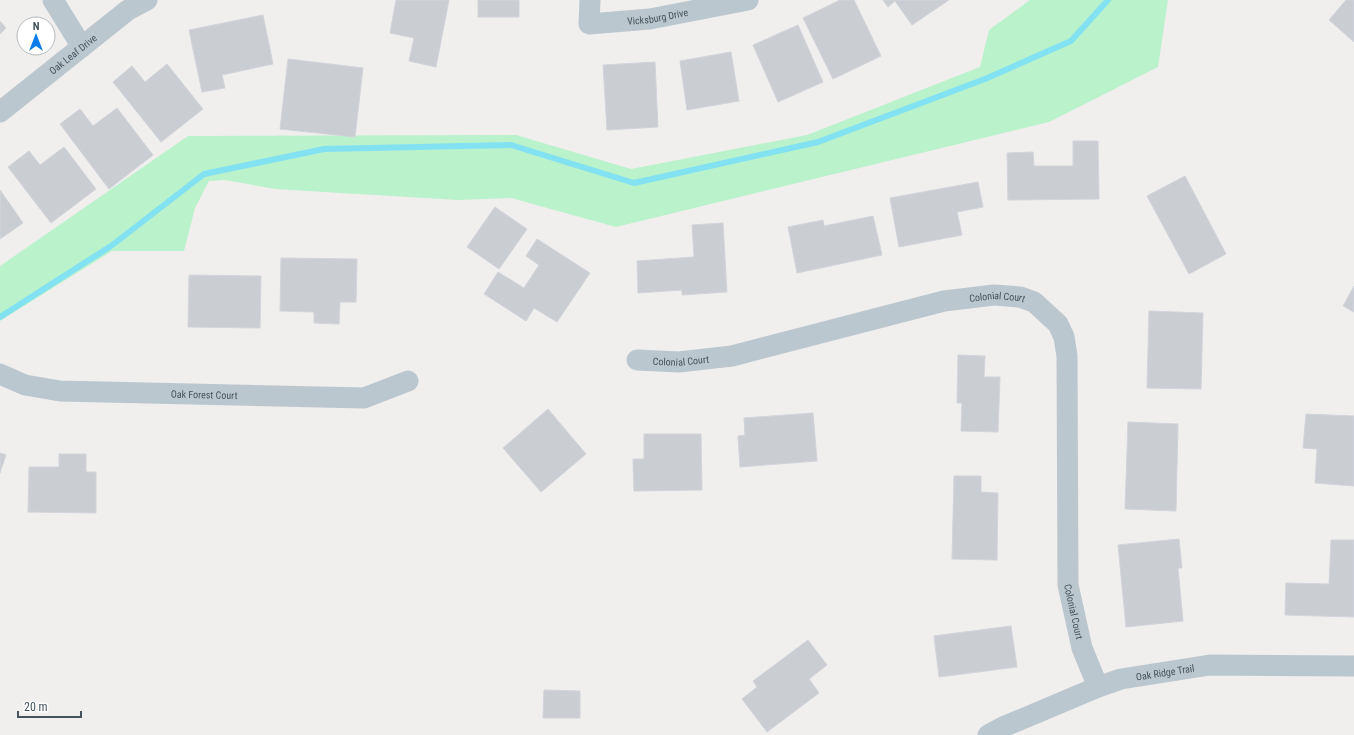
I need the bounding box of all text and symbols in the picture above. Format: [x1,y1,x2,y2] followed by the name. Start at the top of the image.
[627,7,689,27] street label: Vicksburg Drive
[16,16,56,56] north arrow
[33,20,40,33] text: N
[47,32,99,77] street label: Oak Leaf Drive
[969,290,1027,304] street label: Colonial Court
[653,354,710,368] street label: Colonial Court
[171,389,238,401] street label: Oak Forest Court
[1062,583,1085,640] street label: Colonial Court
[1135,663,1195,683] street label: Oak Ridge Trail
[18,693,81,719] scale bar
[24,700,48,714] text: 20 m

